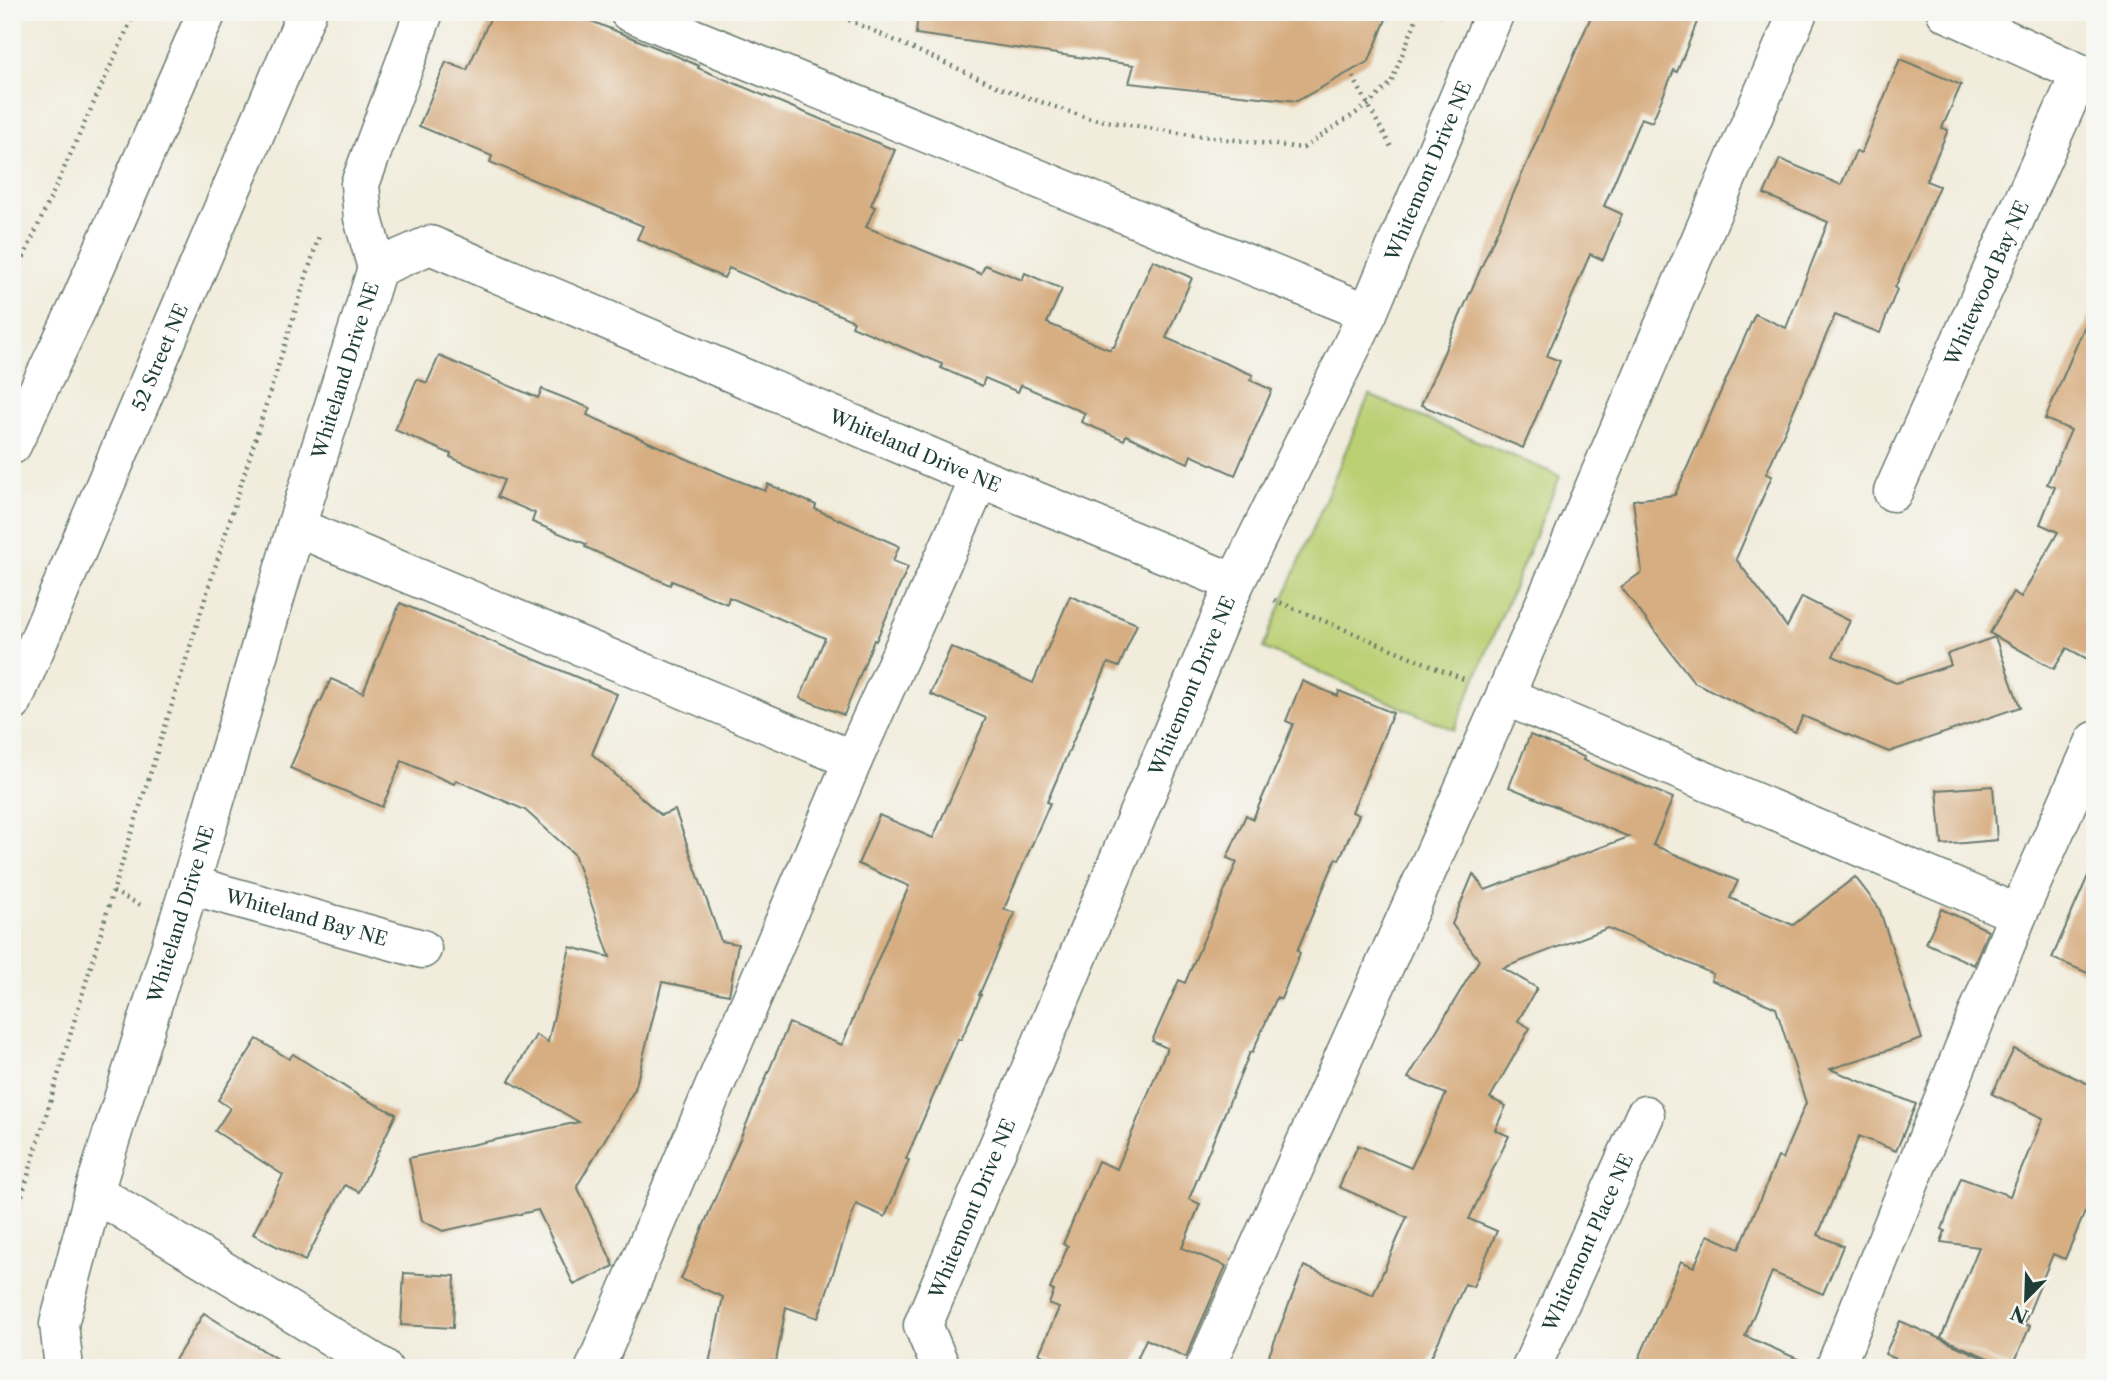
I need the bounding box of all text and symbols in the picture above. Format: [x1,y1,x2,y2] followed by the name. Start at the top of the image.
[1380,78,1477,265] street label: Whitemont Drive NE
[1940,197,2034,370] street label: Whitewood Bay NE
[307,279,384,463] street label: Whiteland Drive NE
[127,300,193,414] street label: 52 Street NE
[825,404,1004,497] street label: Whiteland Drive NE
[1144,593,1240,780] street label: Whitemont Drive NE
[143,823,219,1006] street label: Whiteland Drive NE
[222,884,390,951] street label: Whiteland Bay NE
[924,1115,1020,1303] street label: Whitemont Drive NE
[1538,1150,1638,1336] street label: Whitemont Place NE
[1992,1264,2062,1334] north arrow
[2007,1300,2032,1328] text: N

